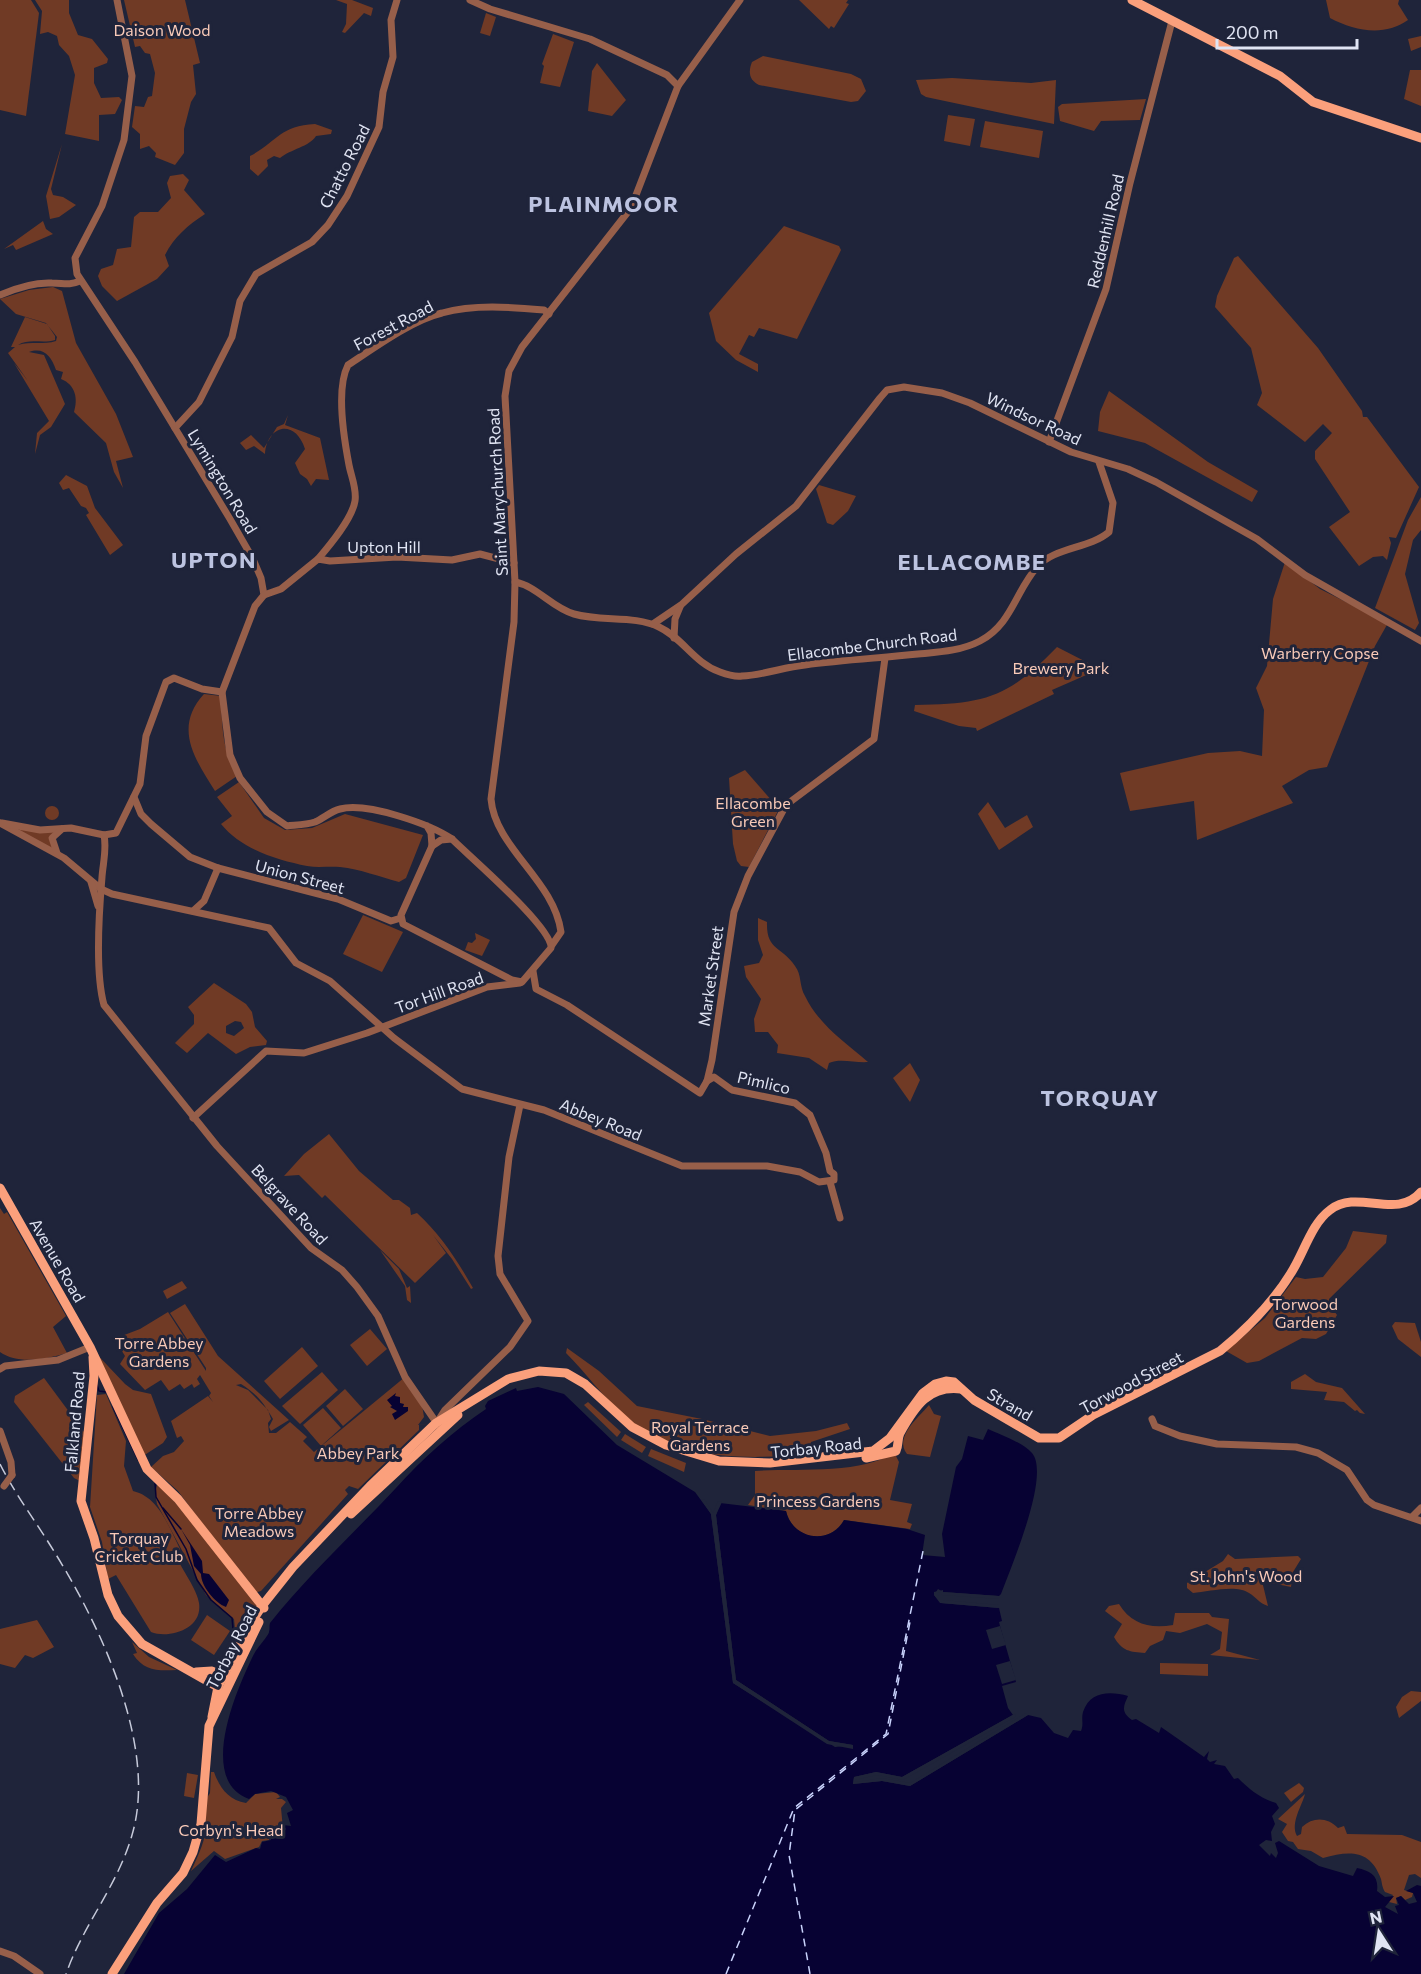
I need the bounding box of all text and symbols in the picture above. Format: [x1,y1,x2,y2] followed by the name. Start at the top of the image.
[1217,12,1356,50] scale bar
[114,20,210,39] park label: Daison Wood
[1226,21,1279,43] text: 200 m
[315,121,373,211] street label: Chatto Road
[1083,172,1127,290] street label: Reddenhill Road
[528,190,680,217] district label: PLAINMOOR
[350,296,436,354] street label: Forest Road
[984,388,1084,448] street label: Windsor Road
[483,408,511,576] street label: Saint Marychurch Road
[184,425,262,537] street label: Lymington Road
[347,537,421,556] street label: Upton Hill
[171,546,257,573] district label: UPTON
[898,548,1046,575] district label: ELLACOMBE
[786,624,958,664] street label: Ellacombe Church Road
[1261,643,1379,662] park label: Warberry Copse
[1013,658,1110,677] park label: Brewery Park
[715,793,791,830] park label: Ellacombe Green
[253,855,347,897] street label: Union Street
[694,924,727,1028] street label: Market Street
[392,967,486,1017] street label: Tor Hill Road
[736,1067,792,1097] street label: Pimlico
[1041,1084,1159,1111] district label: TORQUAY
[557,1094,645,1144] street label: Abbey Road
[248,1160,332,1248] street label: Belgrave Road
[26,1215,90,1305] street label: Avenue Road
[1272,1294,1338,1331] park label: Torwood Gardens
[114,1333,204,1370] park label: Torre Abbey Gardens
[1076,1347,1186,1417] street label: Torwood Street
[60,1371,88,1473] street label: Falkland Road
[984,1384,1036,1424] street label: Strand
[651,1417,749,1454] park label: Royal Terrace Gardens
[770,1433,862,1461] street label: Torbay Road
[316,1443,400,1462] park label: Abbey Park
[756,1491,880,1510] park label: Princess Gardens
[214,1503,304,1540] park label: Torre Abbey Meadows
[94,1528,184,1565] park label: Torquay Cricket Club
[1190,1566,1302,1585] park label: St. John's Wood
[202,1602,260,1692] street label: Torbay Road
[178,1820,284,1839] park label: Corbyn's Head
[1349,1902,1409,1962] north arrow
[1368,1906,1384,1927] text: N

